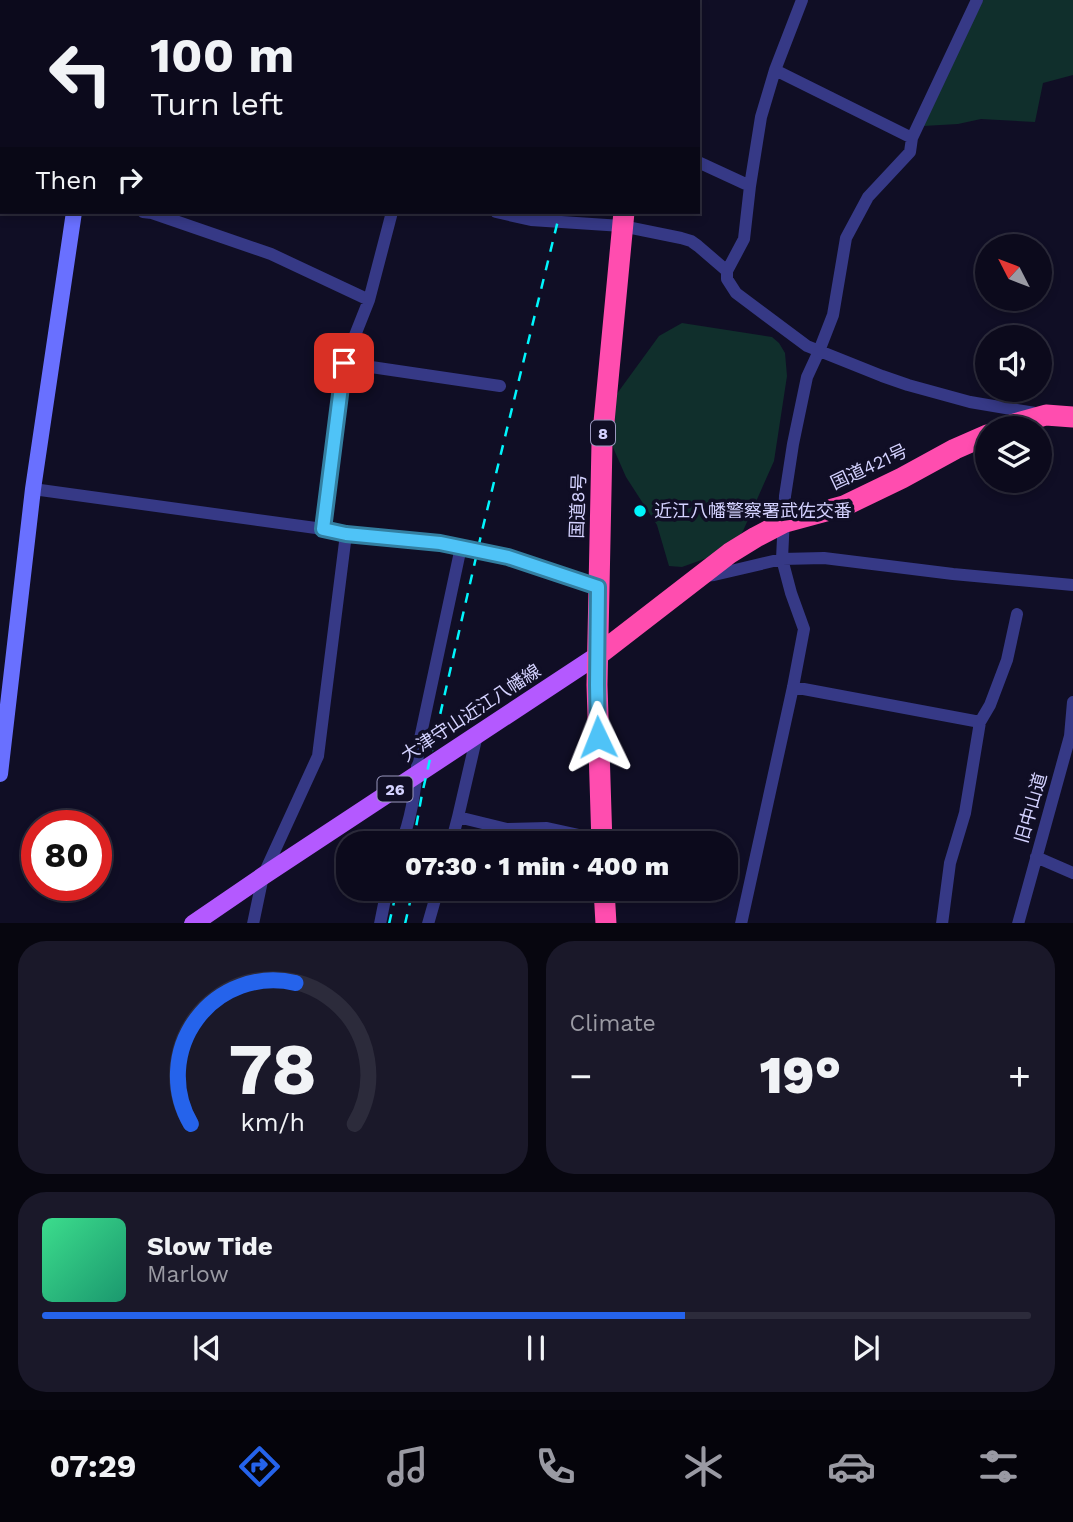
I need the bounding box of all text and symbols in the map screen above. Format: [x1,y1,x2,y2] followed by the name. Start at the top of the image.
[150,26,294,84] text: 100 m
[35,28,126,119] icon: left
[150,85,283,123] text: Turn left
[111,161,149,199] icon: right
[35,165,97,195] text: Then
[975,234,1052,312] north arrow
[975,234,1052,493] map controls
[975,325,1052,402] button: sound
[314,333,374,393] pin
[325,344,363,382] icon: arrive
[975,416,1052,493] button: layers
[591,420,615,446] road number: 8
[827,440,911,493] street label: 国道421号
[566,473,589,539] street label: 国道8号
[654,500,852,521] place label: 近江八幡警察署武佐交番
[632,503,648,519] marker: 近江八幡警察署武佐交番
[397,660,544,766] street label: 大津守山近江八幡線
[561,700,635,774] position arrow
[1011,770,1051,845] street label: 旧中山道
[378,776,412,802] road number: 26
[21,810,112,901] speed limit sign: 80
[405,851,669,881] text: 07:30 · 1 min · 400 m
[570,1010,656,1037] text: Climate
[229,1026,317,1112] text: 78
[759,1045,841,1106] text: 19°
[570,1054,592,1098] text: −
[1008,1054,1031,1098] text: +
[241,1107,305,1136] text: km/h
[147,1231,273,1261] text: Slow Tide
[147,1261,229,1288] text: Marlow
[188,1329,226,1367] icon: previous
[517,1329,555,1367] icon: pause
[847,1329,885,1367] icon: next
[235,1442,284,1491] icon: directions
[383,1442,432,1491] icon: music
[531,1442,580,1491] icon: phone
[679,1442,728,1491] icon: climate
[827,1442,876,1491] icon: car
[974,1442,1023,1491] icon: filters
[49,1447,137,1485] text: 07:29

